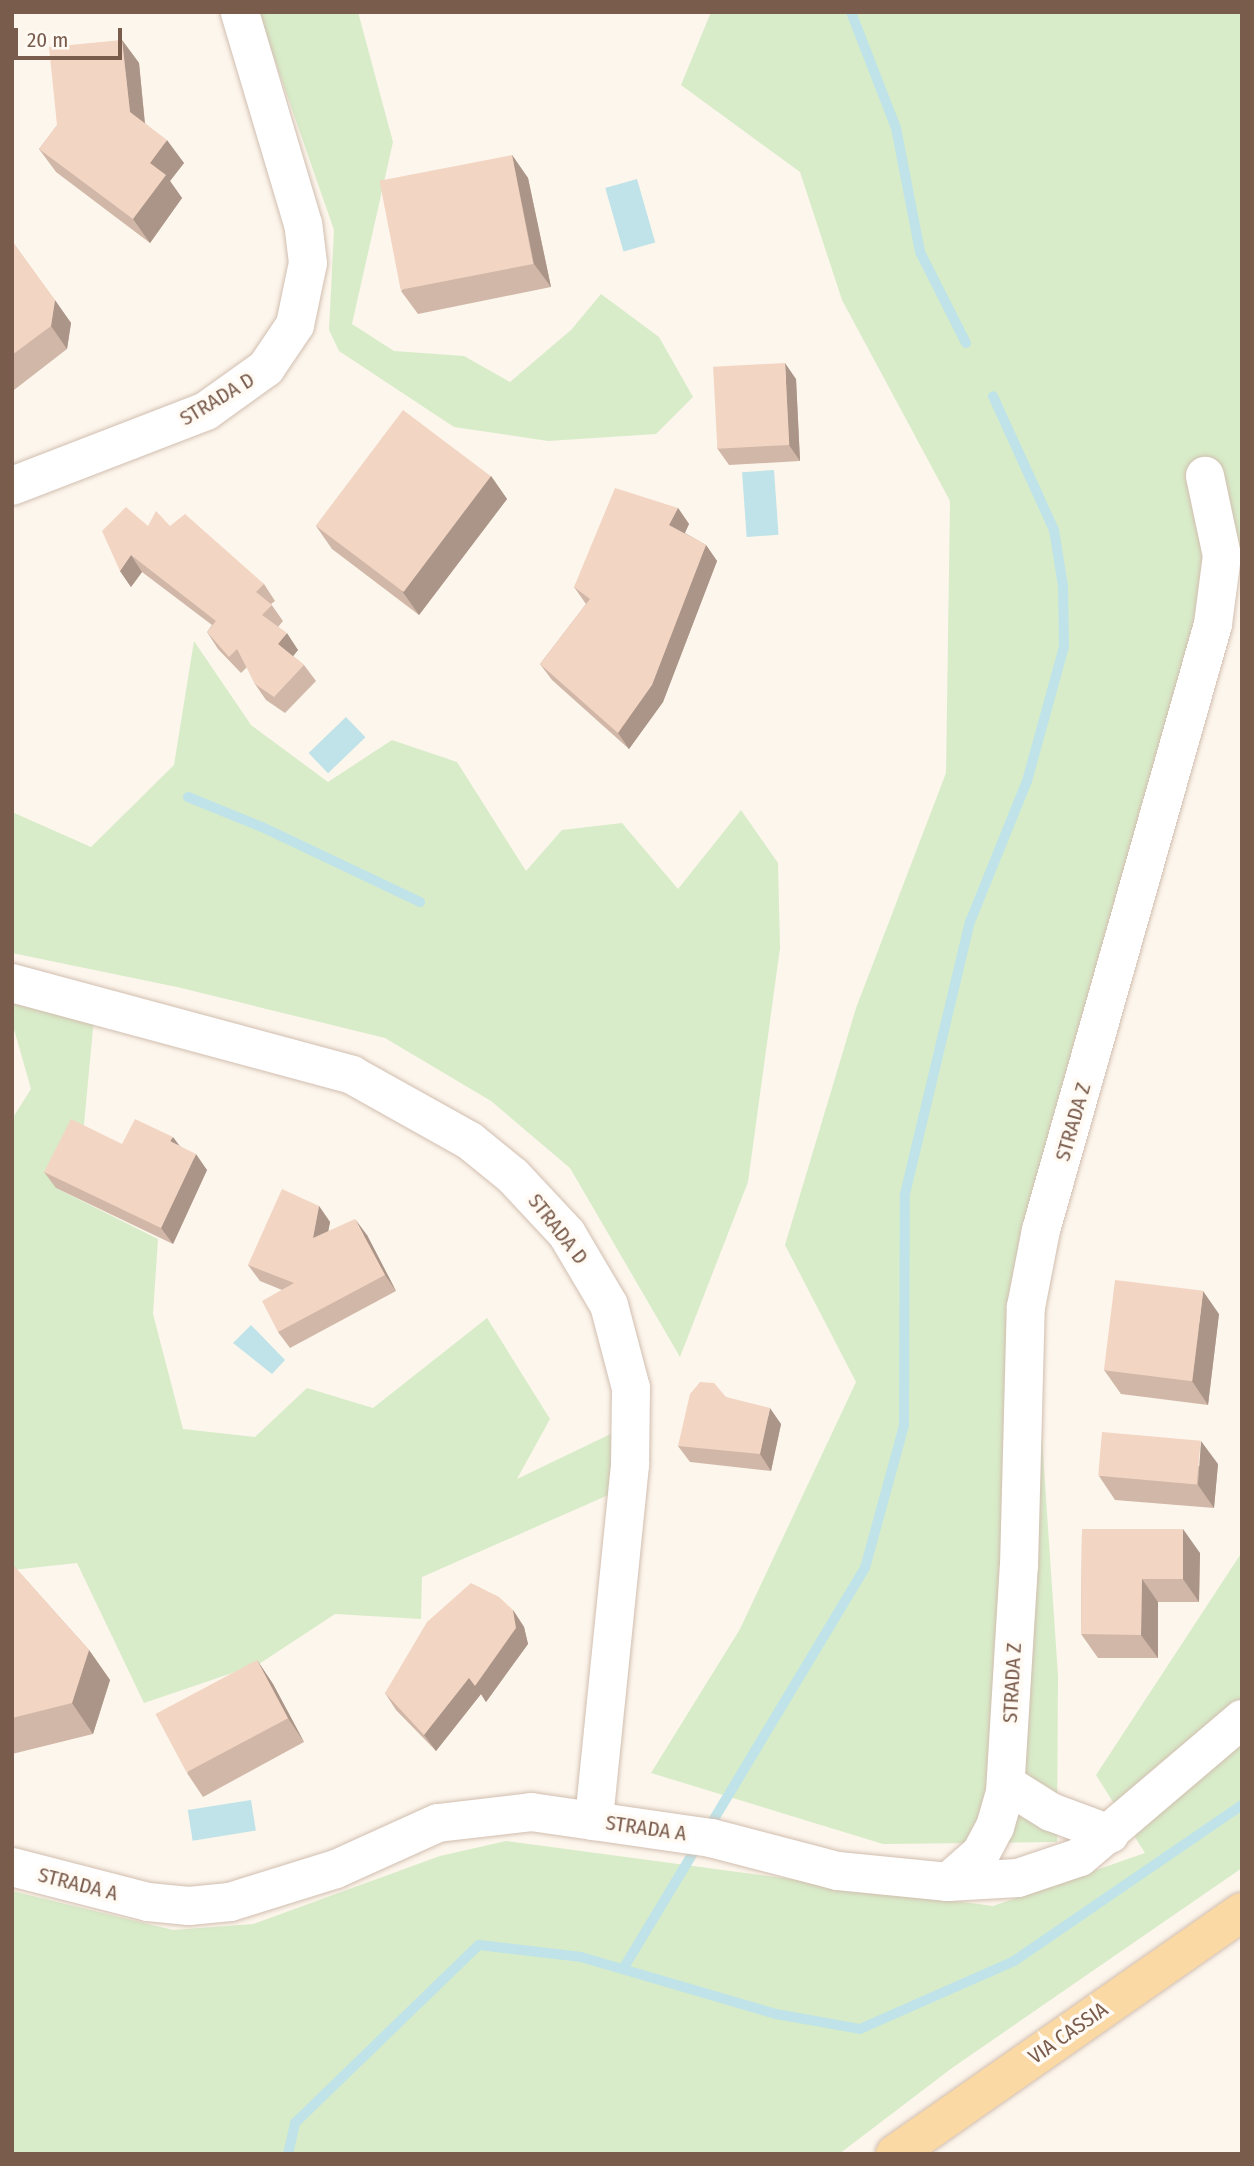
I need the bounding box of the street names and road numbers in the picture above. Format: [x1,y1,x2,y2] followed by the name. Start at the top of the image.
[175,367,259,431] street label: STRADA D
[1050,1080,1096,1164] street label: STRADA Z
[523,1189,593,1269] street label: STRADA D
[997,1642,1027,1724] street label: STRADA Z
[604,1810,688,1846] street label: STRADA A
[36,1862,120,1906] street label: STRADA A
[1023,1997,1113,2069] street label: VIA CASSIA

